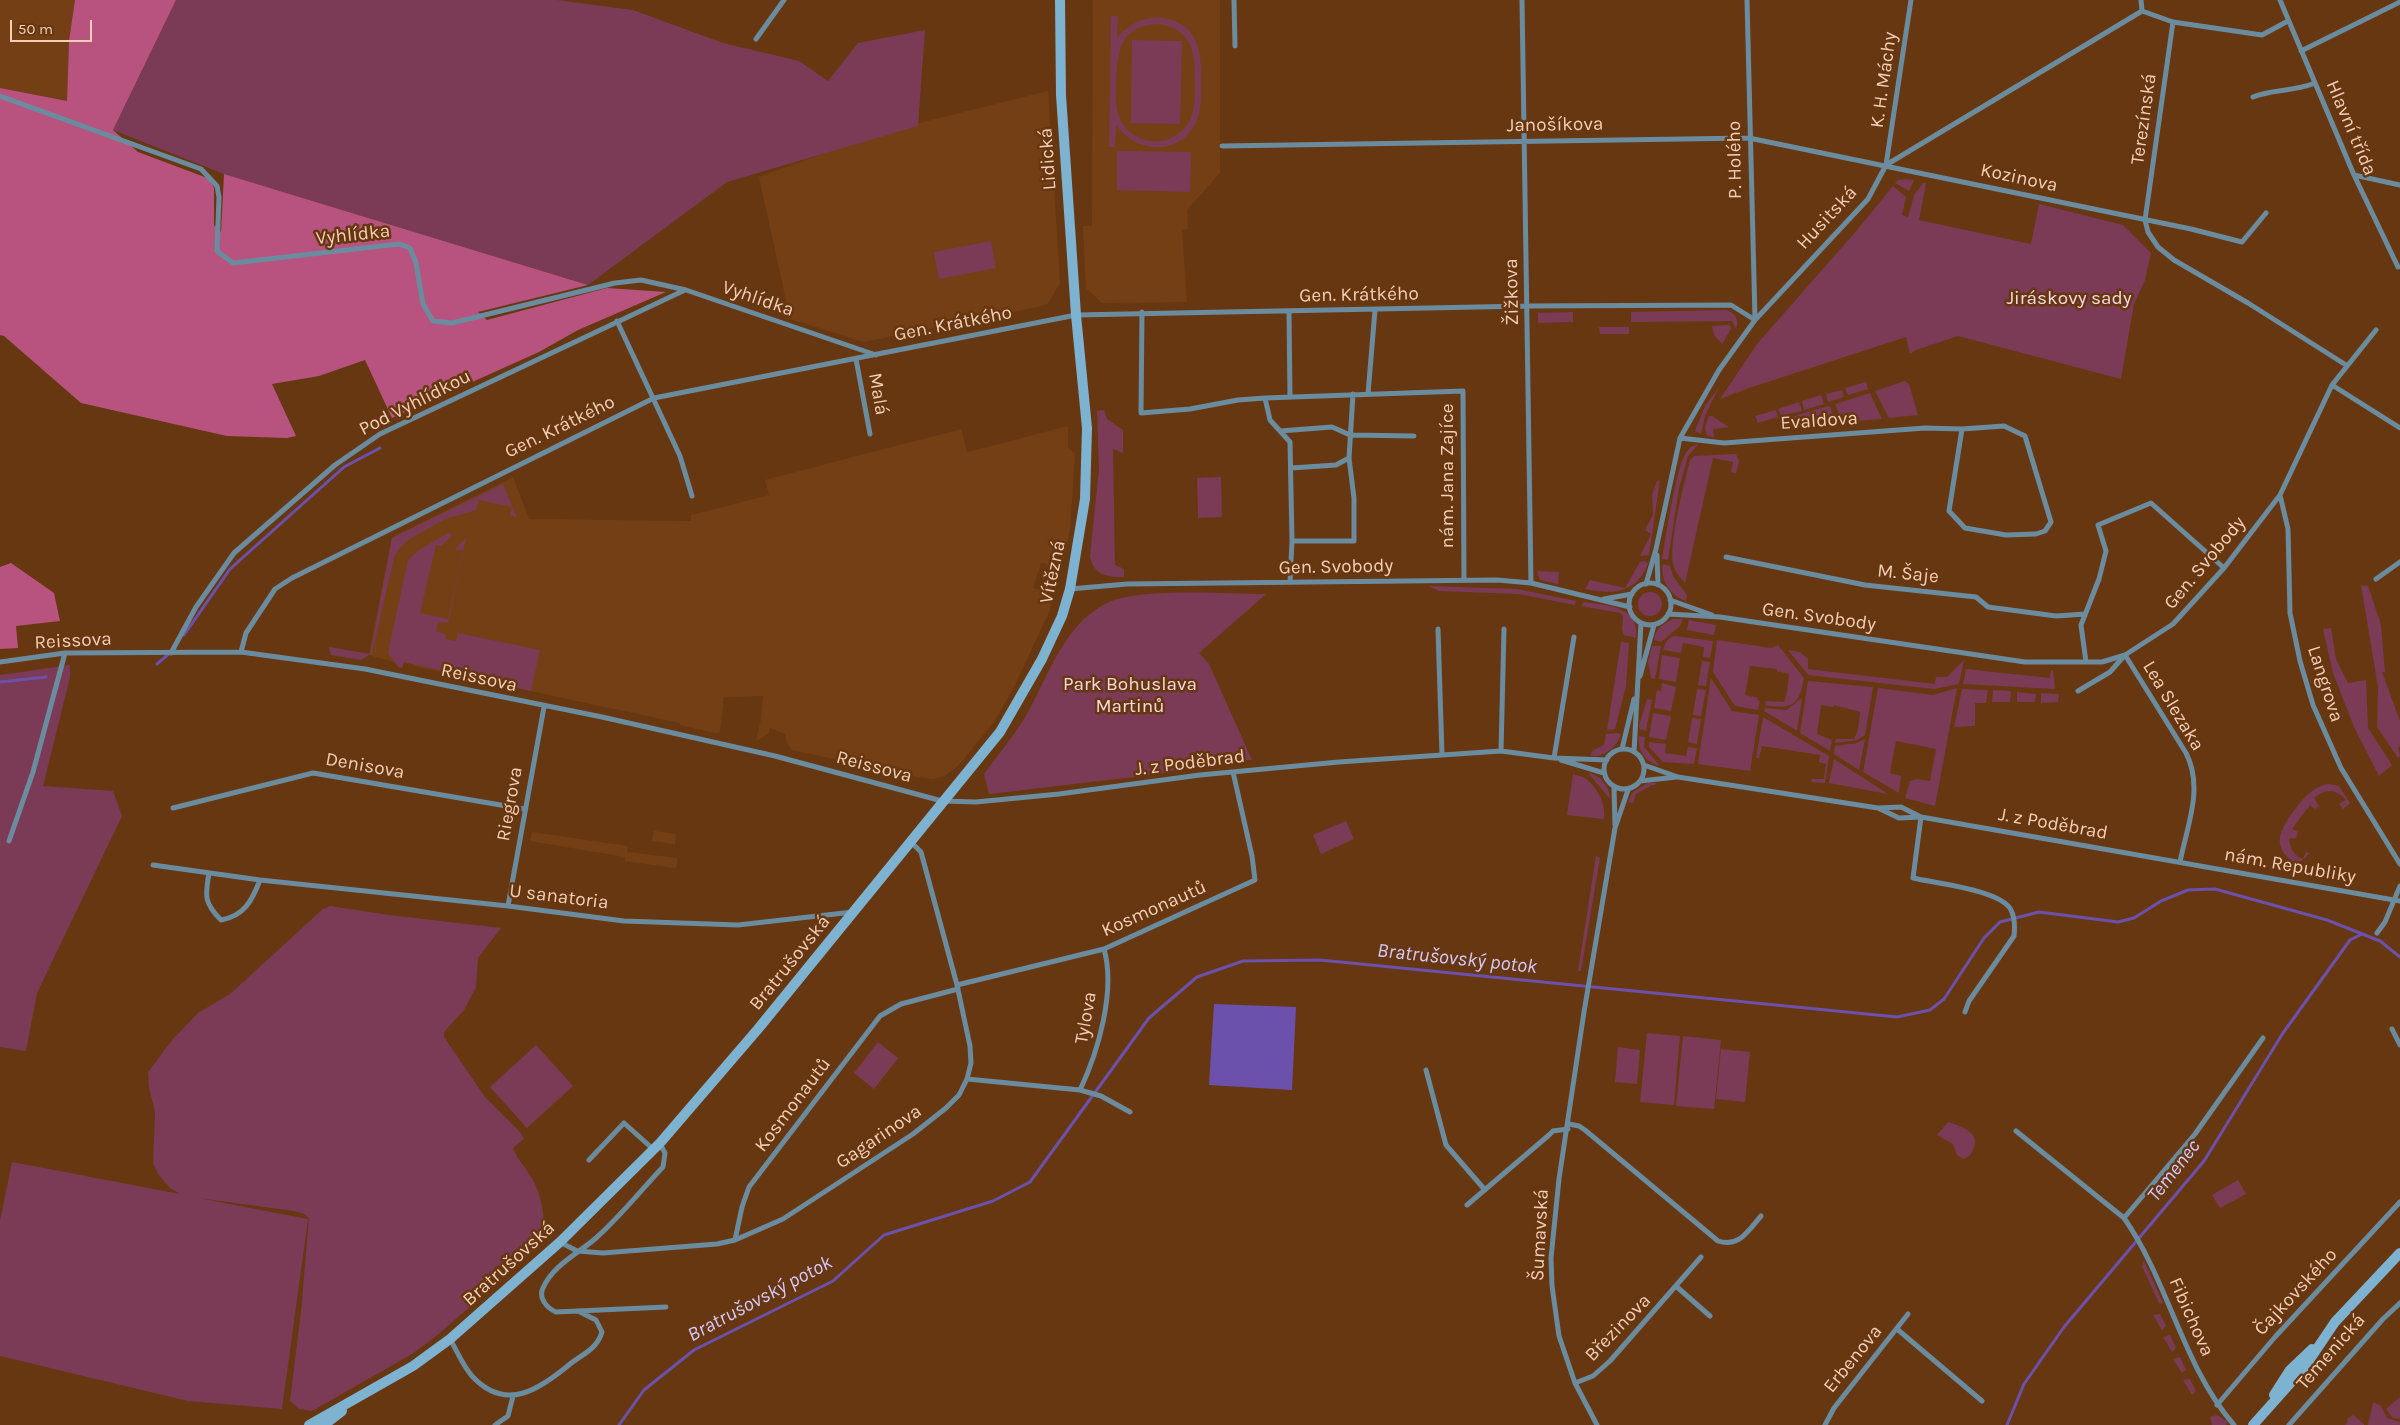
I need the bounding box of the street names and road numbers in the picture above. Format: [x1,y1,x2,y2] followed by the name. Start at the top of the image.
[1866,31,1902,129] street label: K. H. Máchy
[2126,72,2162,166] street label: Terezínská
[2321,77,2381,179] street label: Hlavní třída
[1506,113,1604,137] street label: Janošíkova
[1723,121,1747,199] street label: P. Holého
[1034,127,1062,191] street label: Lidická
[1978,159,2060,197] street label: Kozinova
[1792,182,1862,254] street label: Husitská
[315,220,391,250] street label: Vyhlídka
[1500,258,1524,326] street label: Žižkova
[719,276,797,322] street label: Vyhlídka
[1299,283,1419,307] street label: Gen. Krátkého
[892,301,1014,347] street label: Gen. Krátkého
[355,365,475,441] street label: Pod Vyhlídkou
[863,371,893,417] street label: Malá
[501,391,619,463] street label: Gen. Krátkého
[1437,403,1459,549] street label: nám. Jana Zajíce
[1779,407,1859,435] street label: Evaldova
[2159,512,2251,614] street label: Gen. Svobody
[1035,538,1071,606] street label: Vítězná
[1279,555,1393,579] street label: Gen. Svobody
[1876,559,1940,589] street label: M. Šaje
[1761,598,1877,636] street label: Gen. Svobody
[34,628,112,654] street label: Reissova
[2302,643,2348,725] street label: Langrova
[2137,657,2209,755] street label: Lea Slezaka
[439,659,519,697] street label: Reissova
[1134,745,1246,781] street label: J. z Poděbrad
[834,746,914,788] street label: Reissova
[324,748,406,784] street label: Denisova
[492,765,528,843] street label: Riegrova
[1996,803,2110,845] street label: J. z Poděbrad
[2222,843,2358,889] street label: nám. Republiky
[1098,876,1210,942] street label: Kosmonautů
[508,880,610,914] street label: U sanatoria
[745,911,835,1015] street label: Bratrušovská
[1070,990,1102,1046] street label: Tylova
[750,1053,836,1157] street label: Kosmonautů
[832,1100,926,1174] street label: Gagarinova
[1526,1189,1554,1281] street label: Šumavská
[458,1217,560,1311] street label: Bratrušovská
[2250,1244,2342,1340] street label: Čajkovského
[2163,1274,2219,1360] street label: Fibichova
[1580,1290,1656,1366] street label: Březinova
[2292,1309,2370,1395] street label: Temenická
[1819,1321,1887,1397] street label: Erbenova

